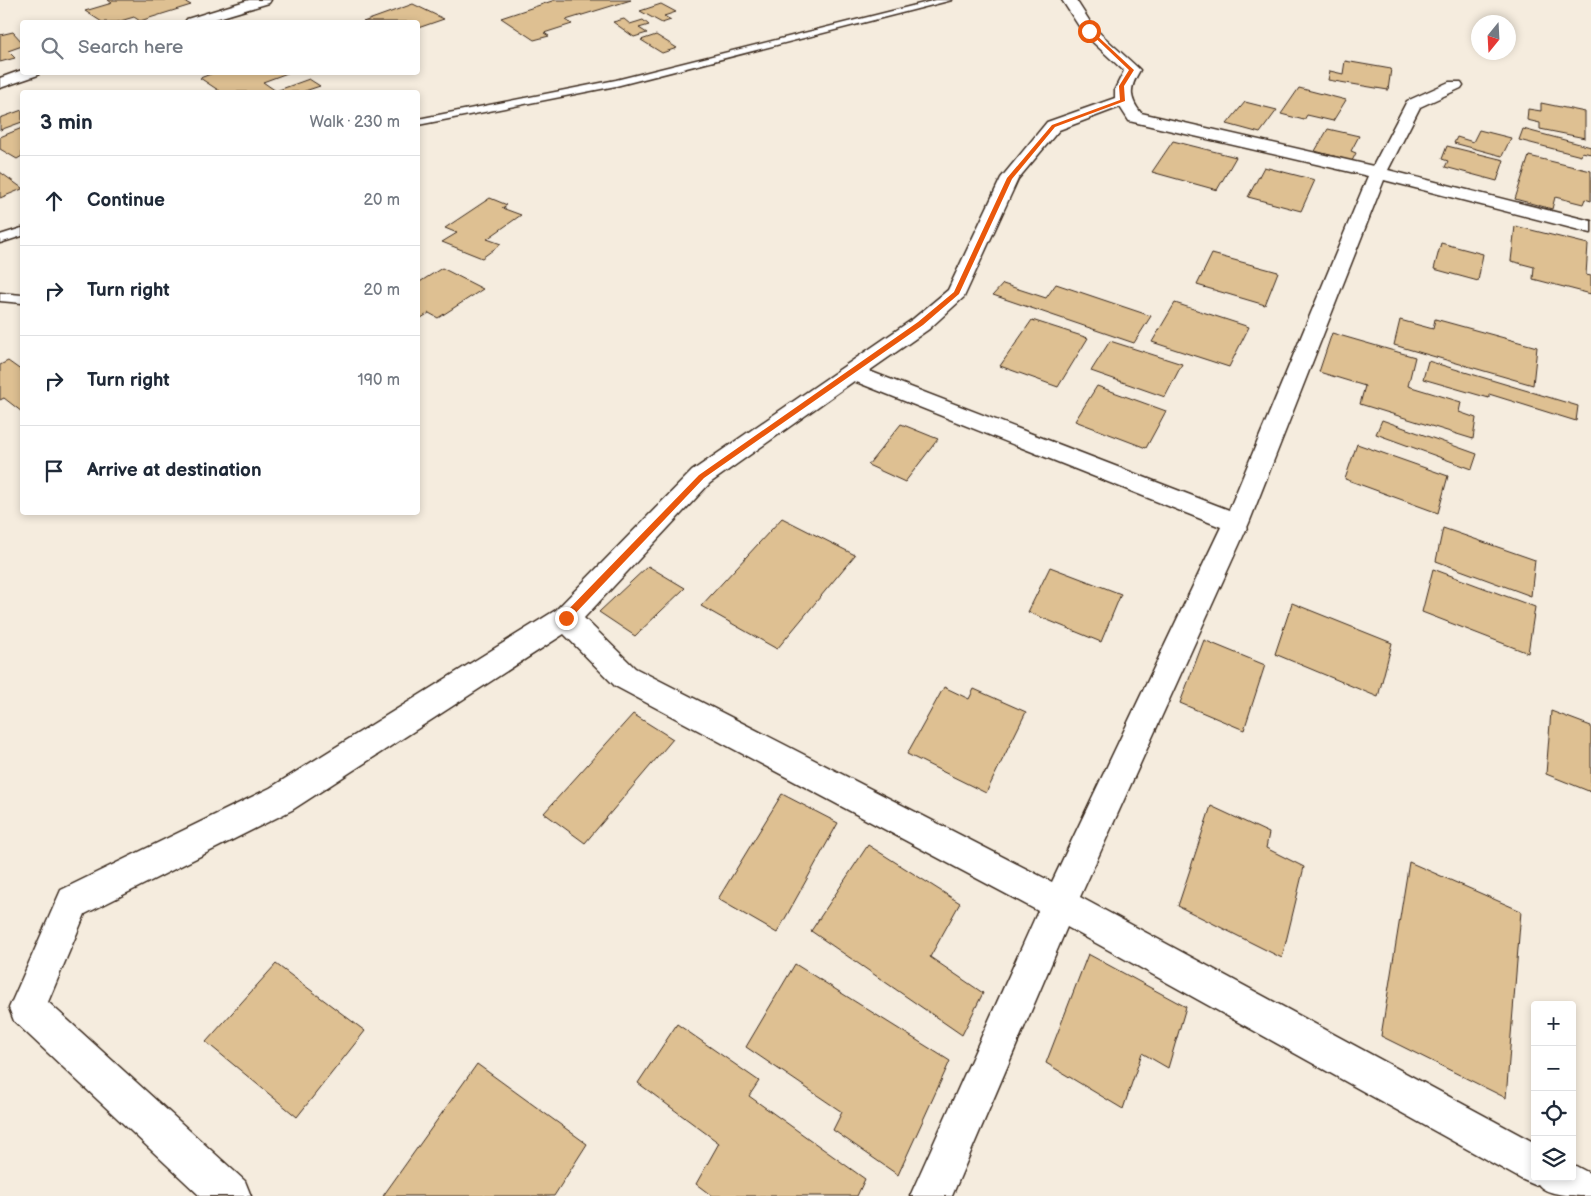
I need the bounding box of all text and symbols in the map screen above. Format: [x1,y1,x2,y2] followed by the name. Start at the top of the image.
[1471,15,1516,60] north arrow
[20,20,420,75] search box
[1078,20,1101,43] route start
[38,34,66,62] icon: search
[78,36,183,59] text: Search here
[40,110,93,135] text: 3 min
[310,113,400,132] text: Walk · 230 m
[40,187,68,215] icon: ahead
[87,189,165,212] text: Continue
[364,191,400,210] text: 20 m
[40,277,68,305] icon: right
[87,279,170,302] text: Turn right
[364,281,400,300] text: 20 m
[40,367,68,395] icon: right
[87,369,170,392] text: Turn right
[358,371,400,390] text: 190 m
[40,457,68,485] icon: arrive
[87,459,262,482] text: Arrive at destination
[555,607,578,630] route end
[1531,1001,1576,1181] map controls
[1531,1001,1576,1046] button: +
[1531,1046,1576,1091] button: −
[1531,1091,1576,1136] button: locate
[1531,1136,1576,1181] button: layers

